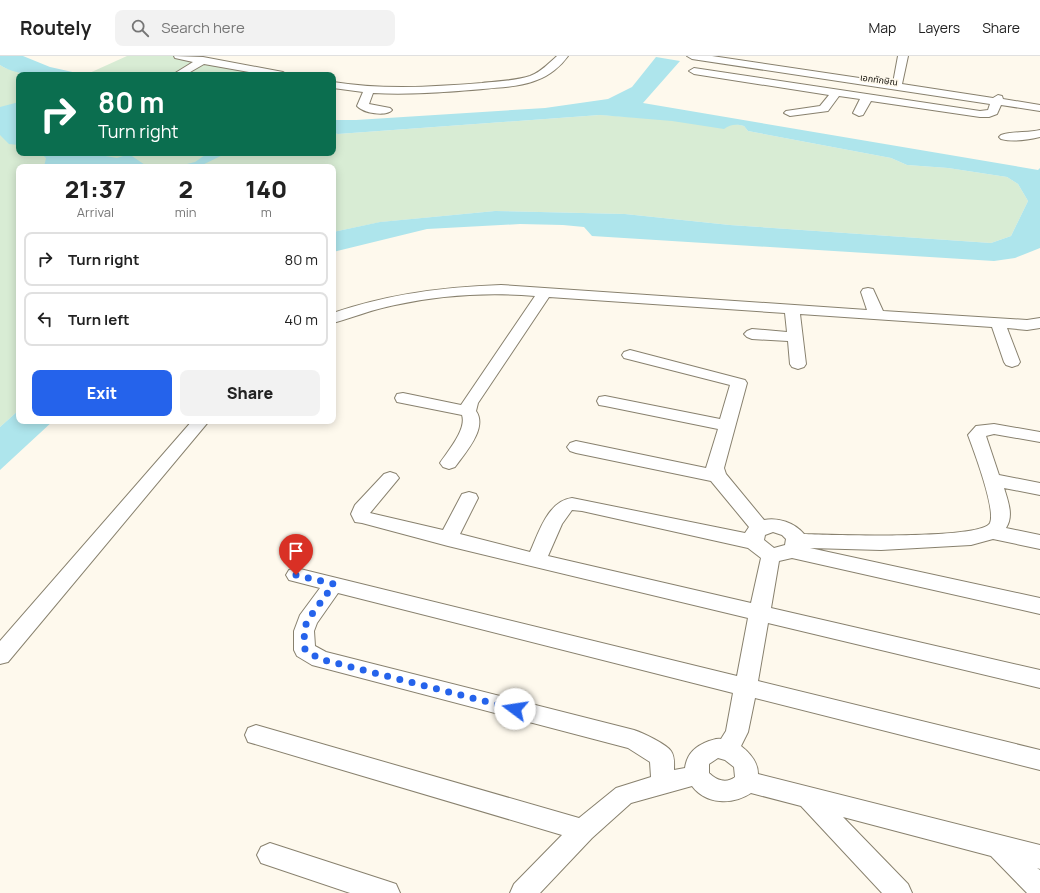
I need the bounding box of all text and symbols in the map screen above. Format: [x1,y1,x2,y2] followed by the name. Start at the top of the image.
[115,10,395,46] search box
[20,15,91,41] text: Routely
[129,17,151,39] icon: search
[161,17,245,38] text: Search here
[868,18,896,37] text: Map
[918,18,960,37] text: Layers
[982,18,1020,37] text: Share
[859,70,899,89] street label: เอกทักษิณ
[98,83,164,121] text: 80 m
[32,88,84,140] icon: right
[98,119,179,143] text: Turn right
[65,172,126,205] text: 21:37
[178,172,193,205] text: 2
[245,172,287,205] text: 140
[77,203,114,221] text: Arrival
[175,203,197,221] text: min
[261,203,272,221] text: m
[34,248,56,270] icon: right
[68,249,139,270] text: Turn right
[284,249,318,270] text: 80 m
[34,308,56,330] icon: left
[68,309,130,330] text: Turn left
[284,309,318,330] text: 40 m
[32,370,172,416] button: Exit
[180,370,320,416] button: Share
[279,534,313,575] pin
[285,540,307,562] icon: arrive
[494,688,536,730] position arrow

